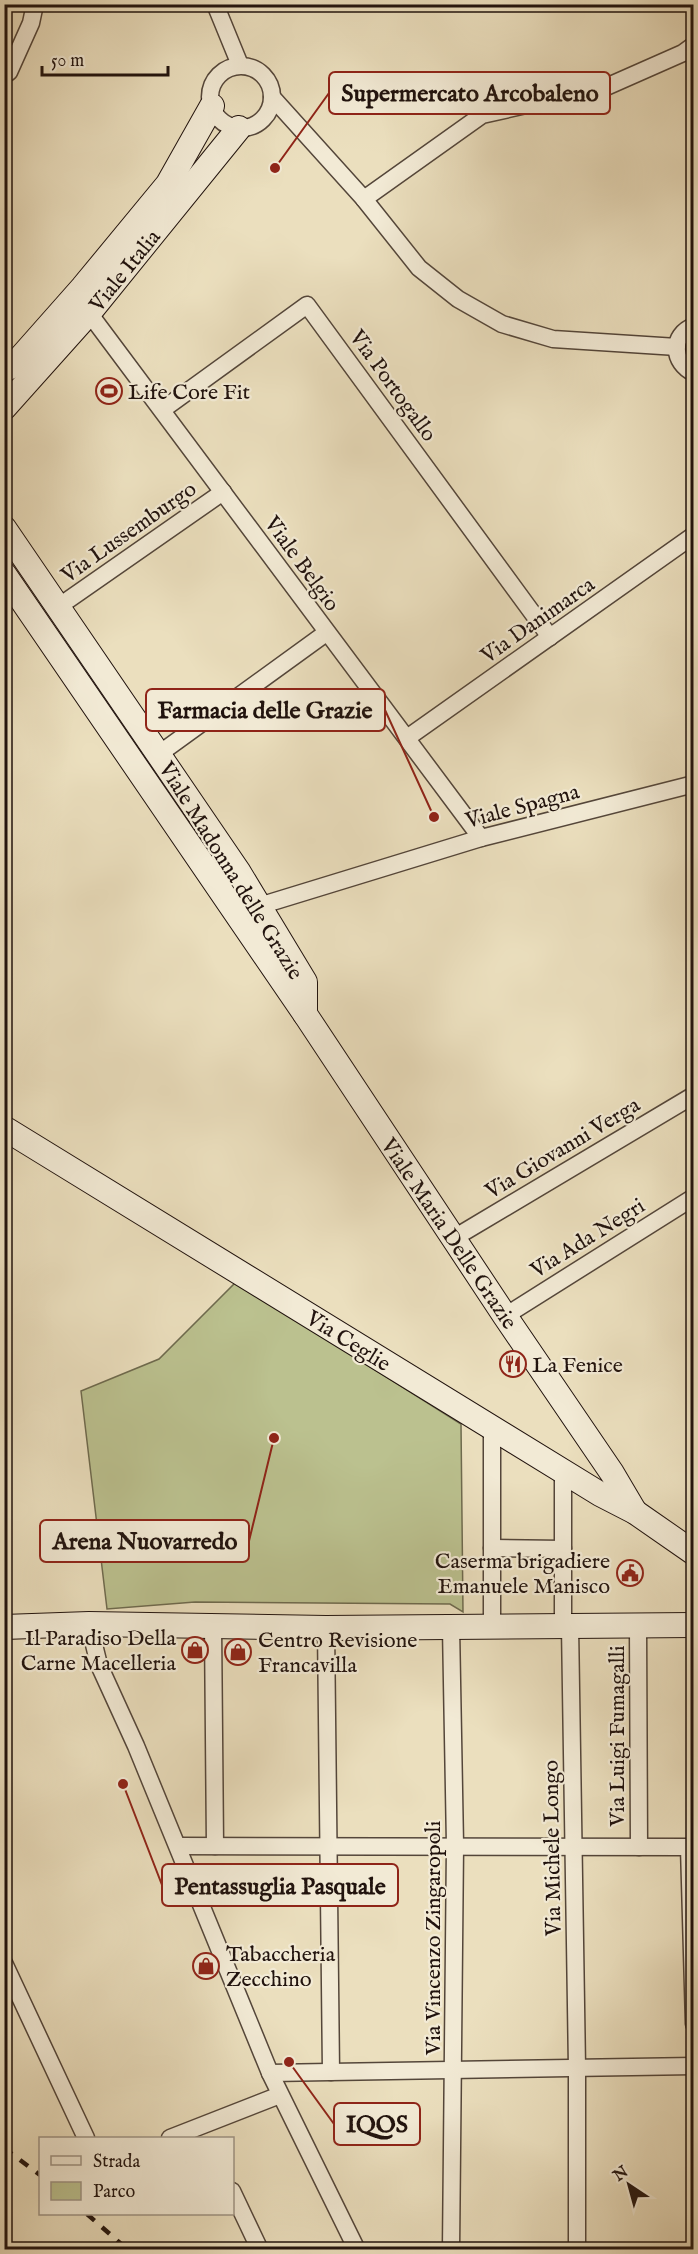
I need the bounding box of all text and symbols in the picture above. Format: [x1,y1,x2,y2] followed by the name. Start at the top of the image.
[42,39,168,77] scale bar
[51,50,84,73] text: 50 m
[329,72,610,114] callout: Supermercato Arcobaleno
[341,79,599,110] text: Supermercato Arcobaleno
[83,224,168,319] street label: Viale Italia
[342,324,442,448] street label: Via Portogallo
[94,376,124,406] sports icon: Life Core Fit
[128,379,251,407] place label: Life Core Fit
[55,476,202,590] street label: Via Lussemburgo
[257,510,345,617] street label: Viale Belgio
[475,571,601,671] street label: Via Danimarca
[146,689,385,731] callout: Farmacia delle Grazie
[157,696,373,727] text: Farmacia delle Grazie
[151,756,309,985] street label: Viale Madonna delle Grazie
[462,778,583,836] street label: Viale Spagna
[480,1091,646,1206] street label: Via Giovanni Verga
[373,1132,523,1335] street label: Viale Maria Delle Grazie
[525,1192,651,1286] street label: Via Ada Negri
[300,1304,395,1379] street label: Via Ceglie
[498,1349,528,1379] restaurant icon: La Fenice
[532,1352,623,1380] place label: La Fenice
[40,1520,249,1562] callout: Arena Nuovarredo
[52,1527,238,1558] text: Arena Nuovarredo
[435,1548,610,1601] place label: Caserma brigadiere Emanuele Manisco
[615,1558,645,1588] public building icon: Caserma brigadiere Emanuele Manisco
[21,1625,176,1678] place label: Il Paradiso Della Carne Macelleria
[258,1627,417,1680] place label: Centro Revisione Francavilla
[180,1635,210,1665] shop icon: Il Paradiso Della Carne Macelleria
[223,1637,253,1667] shop icon: Centro Revisione Francavilla
[604,1645,632,1828] street label: Via Luigi Fumagalli
[537,1760,569,1937] street label: Via Michele Longo
[420,1821,448,2056] street label: Via Vincenzo Zingaropoli
[162,1864,398,1906] callout: Pentassuglia Pasquale
[174,1872,386,1903] text: Pentassuglia Pasquale
[226,1941,336,1994] place label: Tabaccheria Zecchino
[191,1951,221,1981] shop icon: Tabaccheria Zecchino
[334,2103,420,2145] callout: IQOS
[346,2110,408,2141] text: IQOS
[39,2137,234,2215] legend
[93,2151,140,2174] text: Strada
[599,2155,659,2215] north arrow
[609,2162,633,2187] text: N
[93,2181,135,2204] text: Parco

